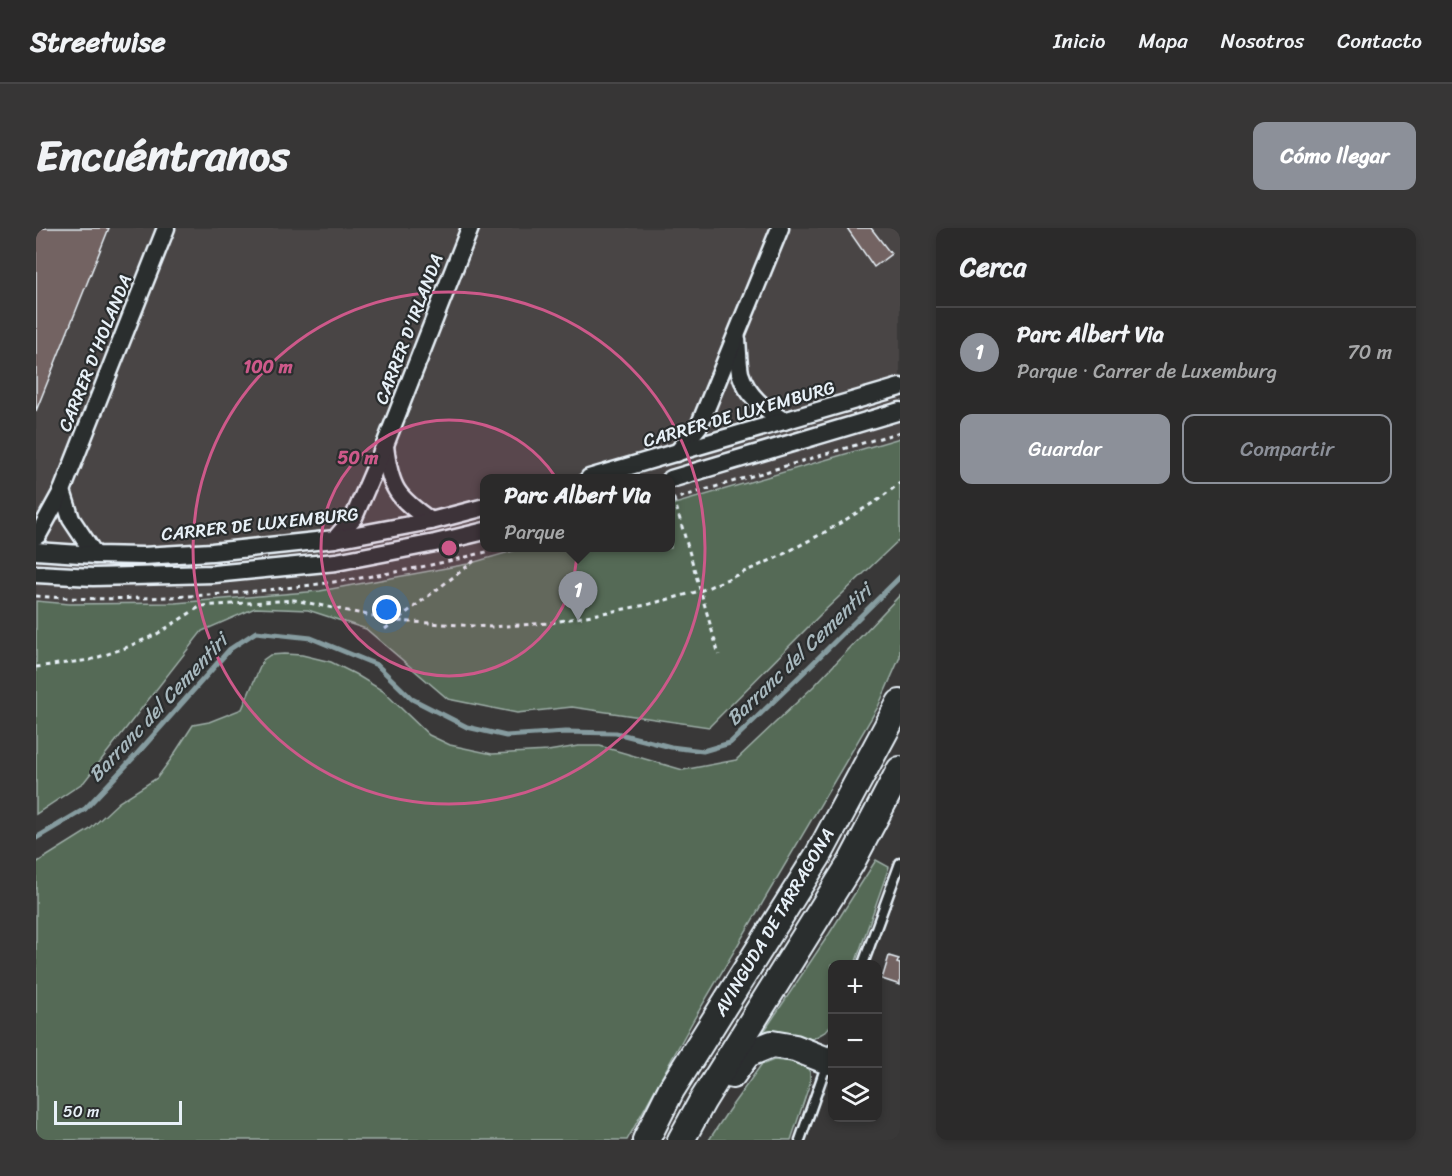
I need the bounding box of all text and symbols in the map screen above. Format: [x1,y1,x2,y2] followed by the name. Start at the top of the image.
[30,17,166,66] text: Streetwise
[1053,22,1105,60] text: Inicio
[1138,22,1188,60] text: Mapa
[1221,22,1304,60] text: Nosotros
[1337,22,1422,60] text: Contacto
[36,119,289,193] text: Encuéntranos
[1253,122,1416,190] button: Cómo llegar
[960,244,1026,290] text: Cerca
[366,249,452,409] street label: CARRER D'IRLANDA
[49,269,141,437] street label: CARRER D'HOLANDA
[1017,315,1164,354] text: Parc Albert Via
[975,335,984,370] text: 1
[1347,335,1392,370] text: 70 m
[244,351,293,383] text: 100 m
[1017,354,1277,389] text: Parque · Carrer de Luxemburg
[639,371,839,457] street label: CARRER DE LUXEMBURG
[960,414,1170,484] button: Guardar
[1182,414,1392,484] button: Compartir
[338,442,379,474] text: 50 m
[480,474,675,552] popup
[504,476,651,515] text: Parc Albert Via
[160,498,360,550] street label: CARRER DE LUXEMBURG
[504,515,565,550] text: Parque
[439,538,459,558] centre of rings
[558,572,598,621] pin: 1
[718,572,884,735] water label: Barranc del Cementiri
[372,595,401,624] your location
[79,622,240,790] water label: Barranc del Cementiri
[704,822,843,1023] street label: AVINGUDA DE TARRAGONA
[828,960,882,1122] map controls
[828,960,882,1014] button: +
[828,1014,882,1068] button: −
[828,1068,882,1122] button: layers
[63,1097,99,1126] text: 50 m
[54,1098,182,1126] scale bar

